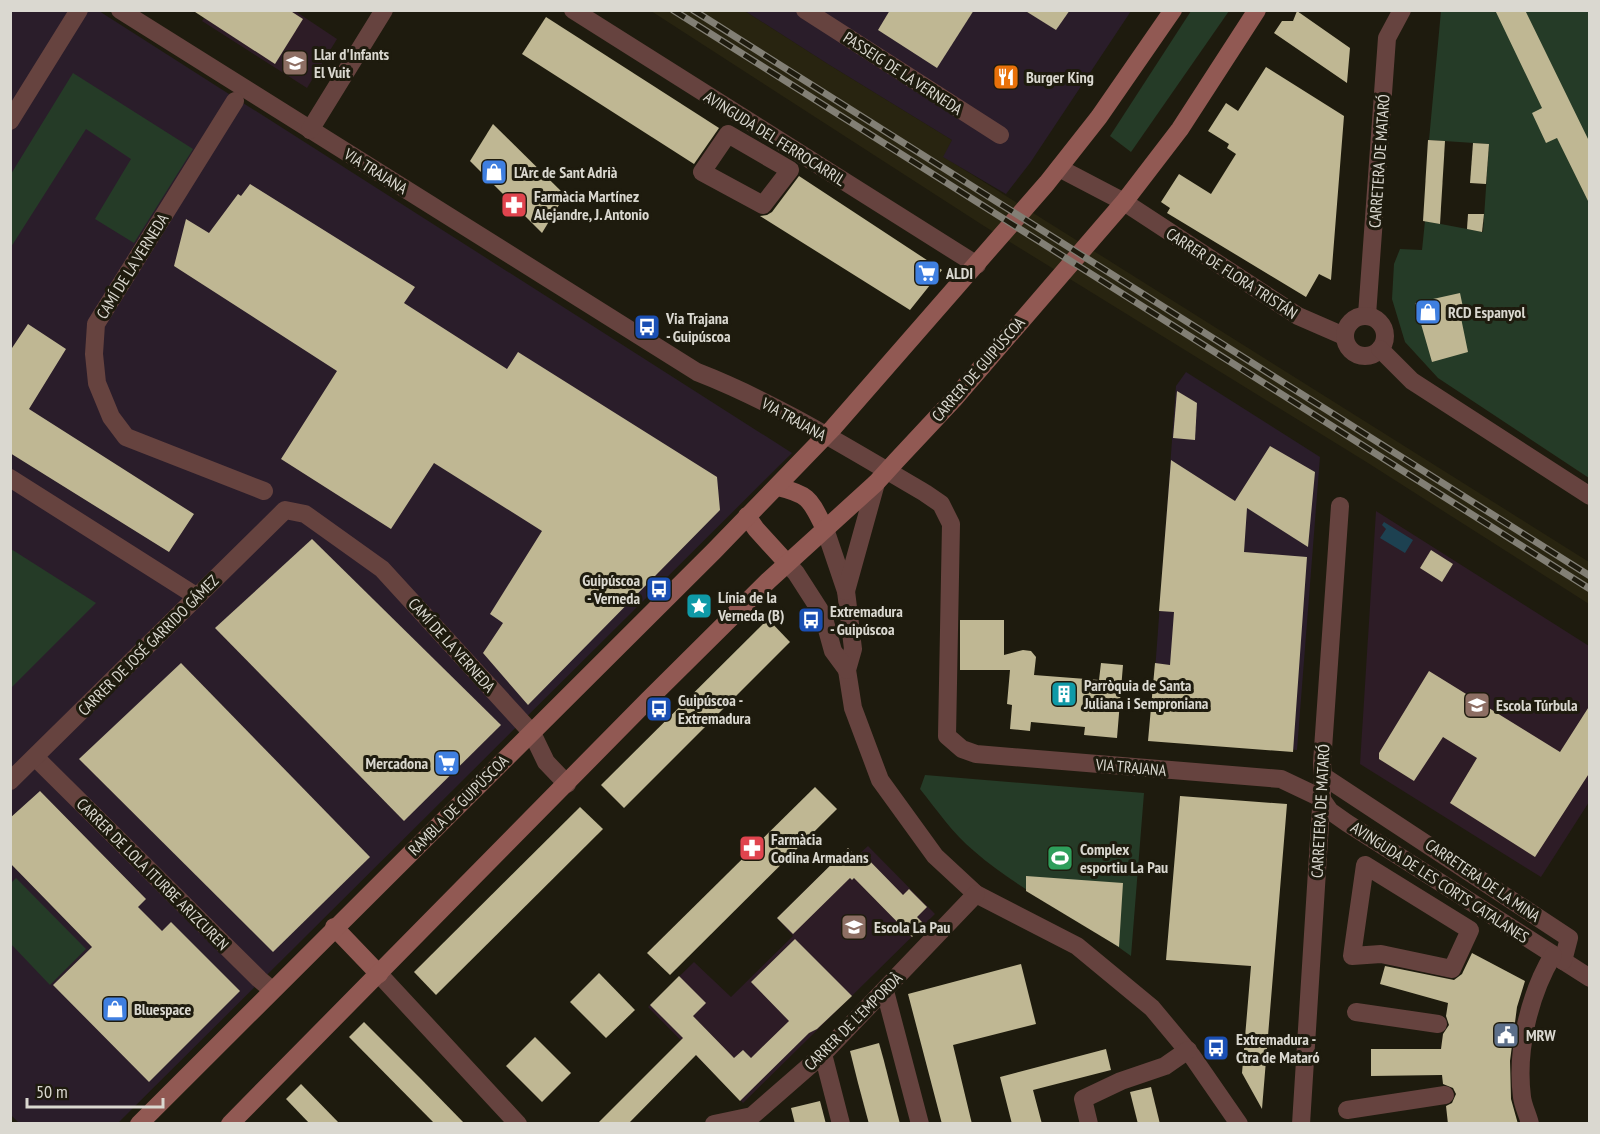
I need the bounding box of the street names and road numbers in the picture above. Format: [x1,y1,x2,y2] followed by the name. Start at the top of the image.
[840,27,967,119] street label: PASSEIG DE LA VERNEDA
[700,86,850,190] street label: AVINGUDA DEL FERROCARRIL
[1364,93,1394,228] street label: CARRETERA DE MATARÓ
[340,143,412,198] street label: VIA TRAJANA
[92,209,173,322] street label: CAMÍ DE LA VERNEDA
[1162,223,1302,323] street label: CARRER DE FLORA TRISTÁN
[927,312,1029,425] street label: CARRER DE GUIPÚSCOA
[757,393,830,445] street label: VIA TRAJANA
[73,570,223,720] street label: CARRER DE JOSÉ GARRIDO GÁMEZ
[404,594,500,697] street label: CAMÍ DE LA VERNEDA
[1307,743,1334,878] street label: CARRETERA DE MATARÓ
[404,750,513,859] street label: RAMBLA DE GUIPÚSCOA
[1094,754,1168,780] street label: VIA TRAJANA
[73,794,233,954] street label: CARRER DE LOLA ITURBE ARIZCUREN
[1347,817,1533,947] street label: AVINGUDA DE LES CORTS CATALANES
[1422,834,1545,926] street label: CARRETERA DE LA MINA
[800,967,907,1074] street label: CARRER DE L'EMPORDÀ

